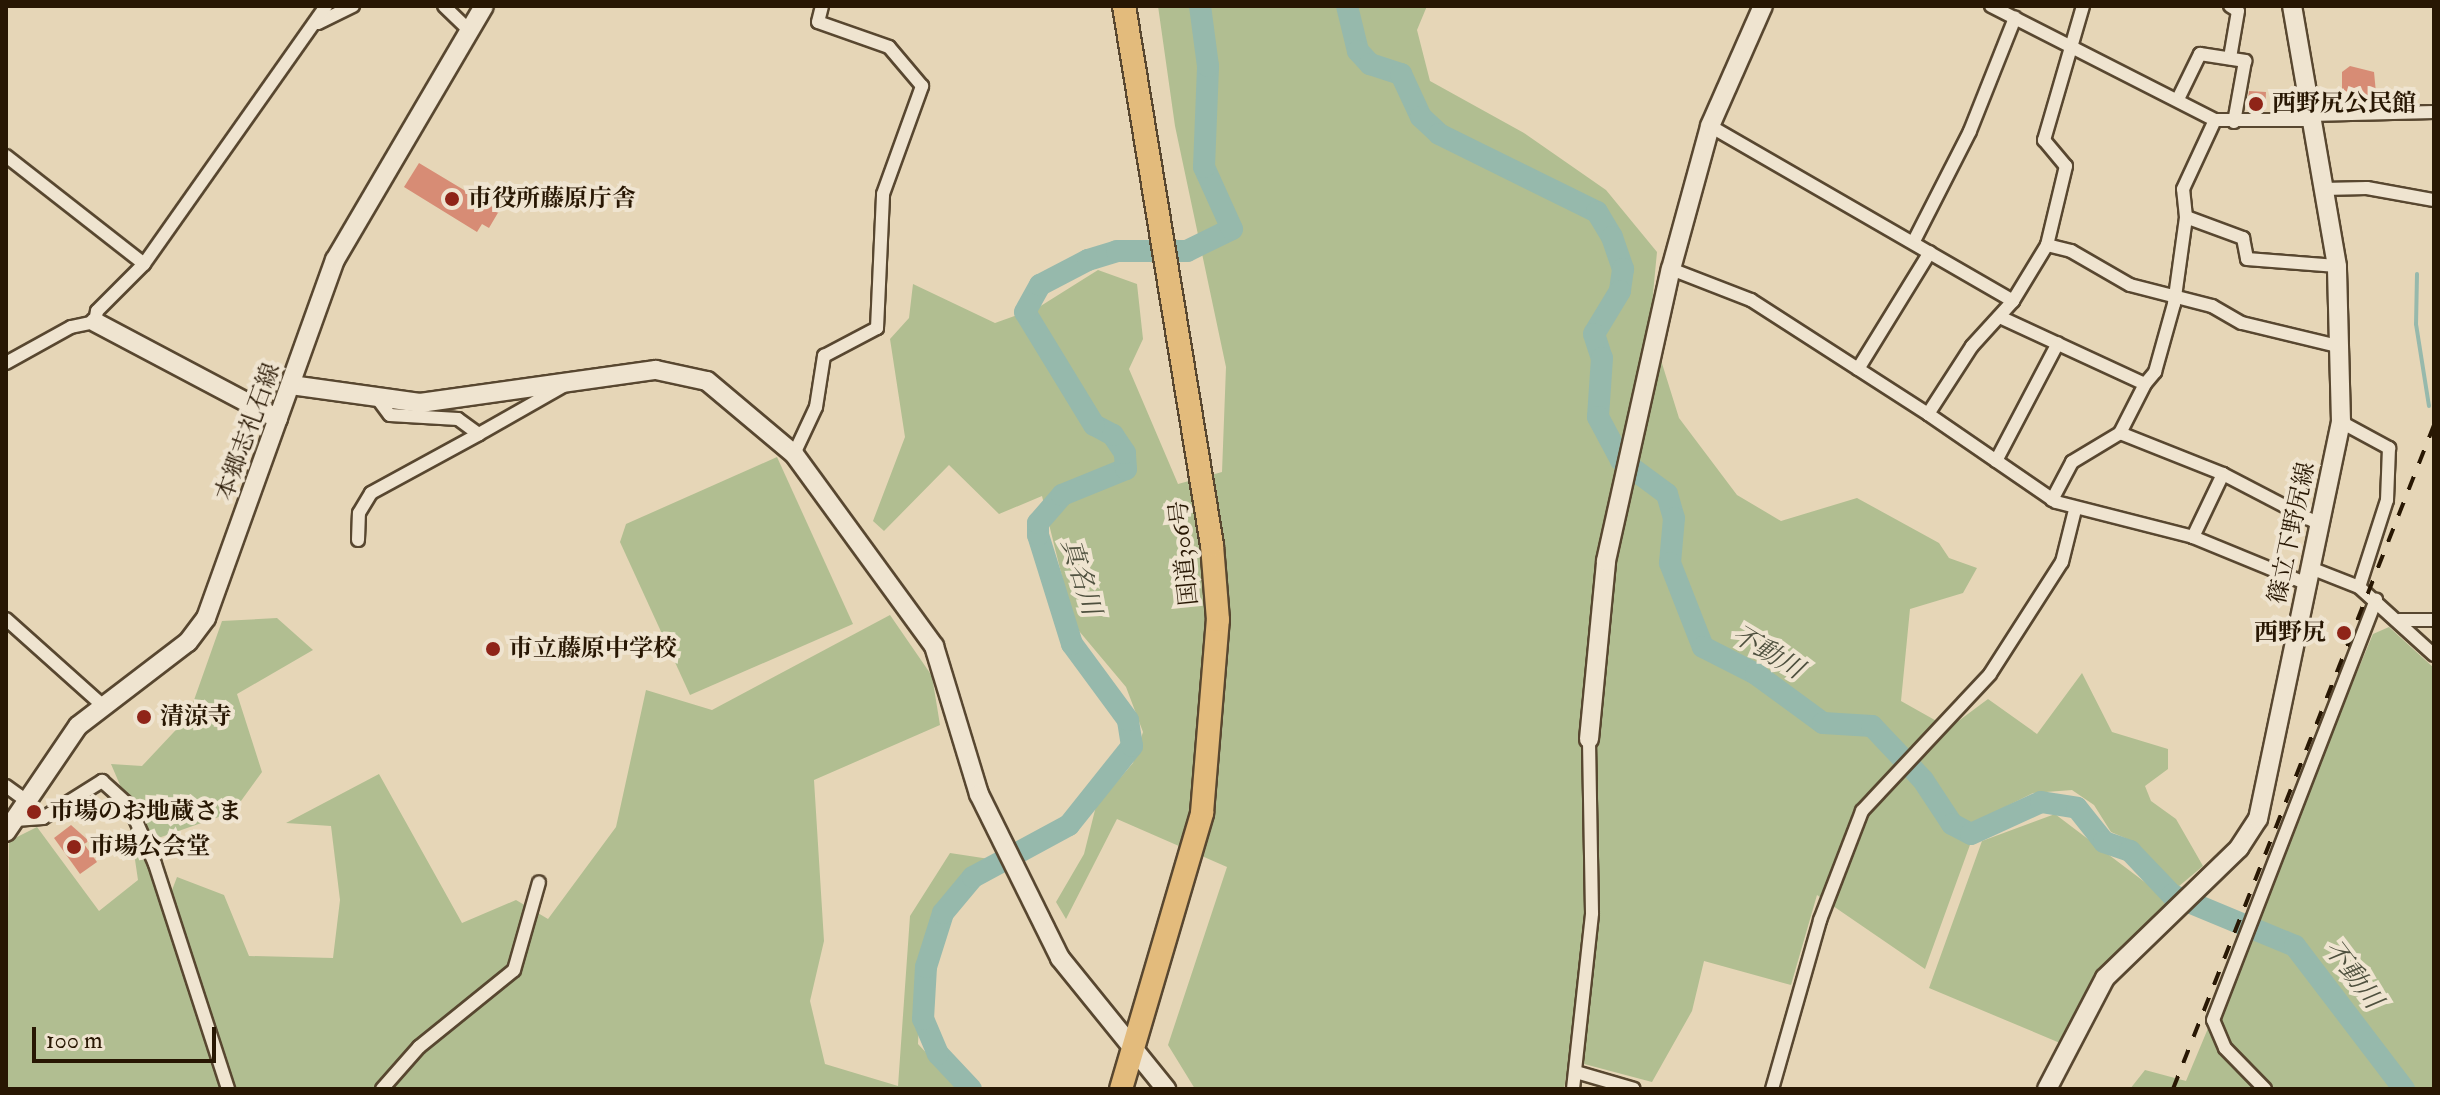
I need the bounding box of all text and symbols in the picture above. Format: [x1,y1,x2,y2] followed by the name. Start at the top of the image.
[2272,90,2416,118] place label: 西野尻公民館
[2247,95,2265,113] marker: 西野尻公民館
[468,185,636,213] place label: 市役所藤原庁舎
[443,190,461,208] marker: 市役所藤原庁舎
[210,359,286,505] street label: 本郷志礼石線
[2263,460,2321,606] street label: 篠立下野尻線
[1164,499,1204,607] street label: 国道306号
[1054,535,1106,619] water label: 真名川
[2254,619,2326,647] place label: 西野尻
[1726,620,1808,686] water label: 不動川
[2333,622,2355,644] marker: 西野尻
[509,635,677,663] place label: 市立藤原中学校
[484,640,502,658] marker: 市立藤原中学校
[160,703,232,731] place label: 清涼寺
[135,708,153,726] marker: 清涼寺
[50,798,242,826] place label: 市場のお地蔵さま
[25,803,43,821] marker: 市場のお地蔵さま
[90,833,210,861] place label: 市場公会堂
[65,838,83,856] marker: 市場公会堂
[2316,934,2388,1016] water label: 不動川
[36,1011,220,1061] scale bar
[46,1025,103,1056] text: 100 m

